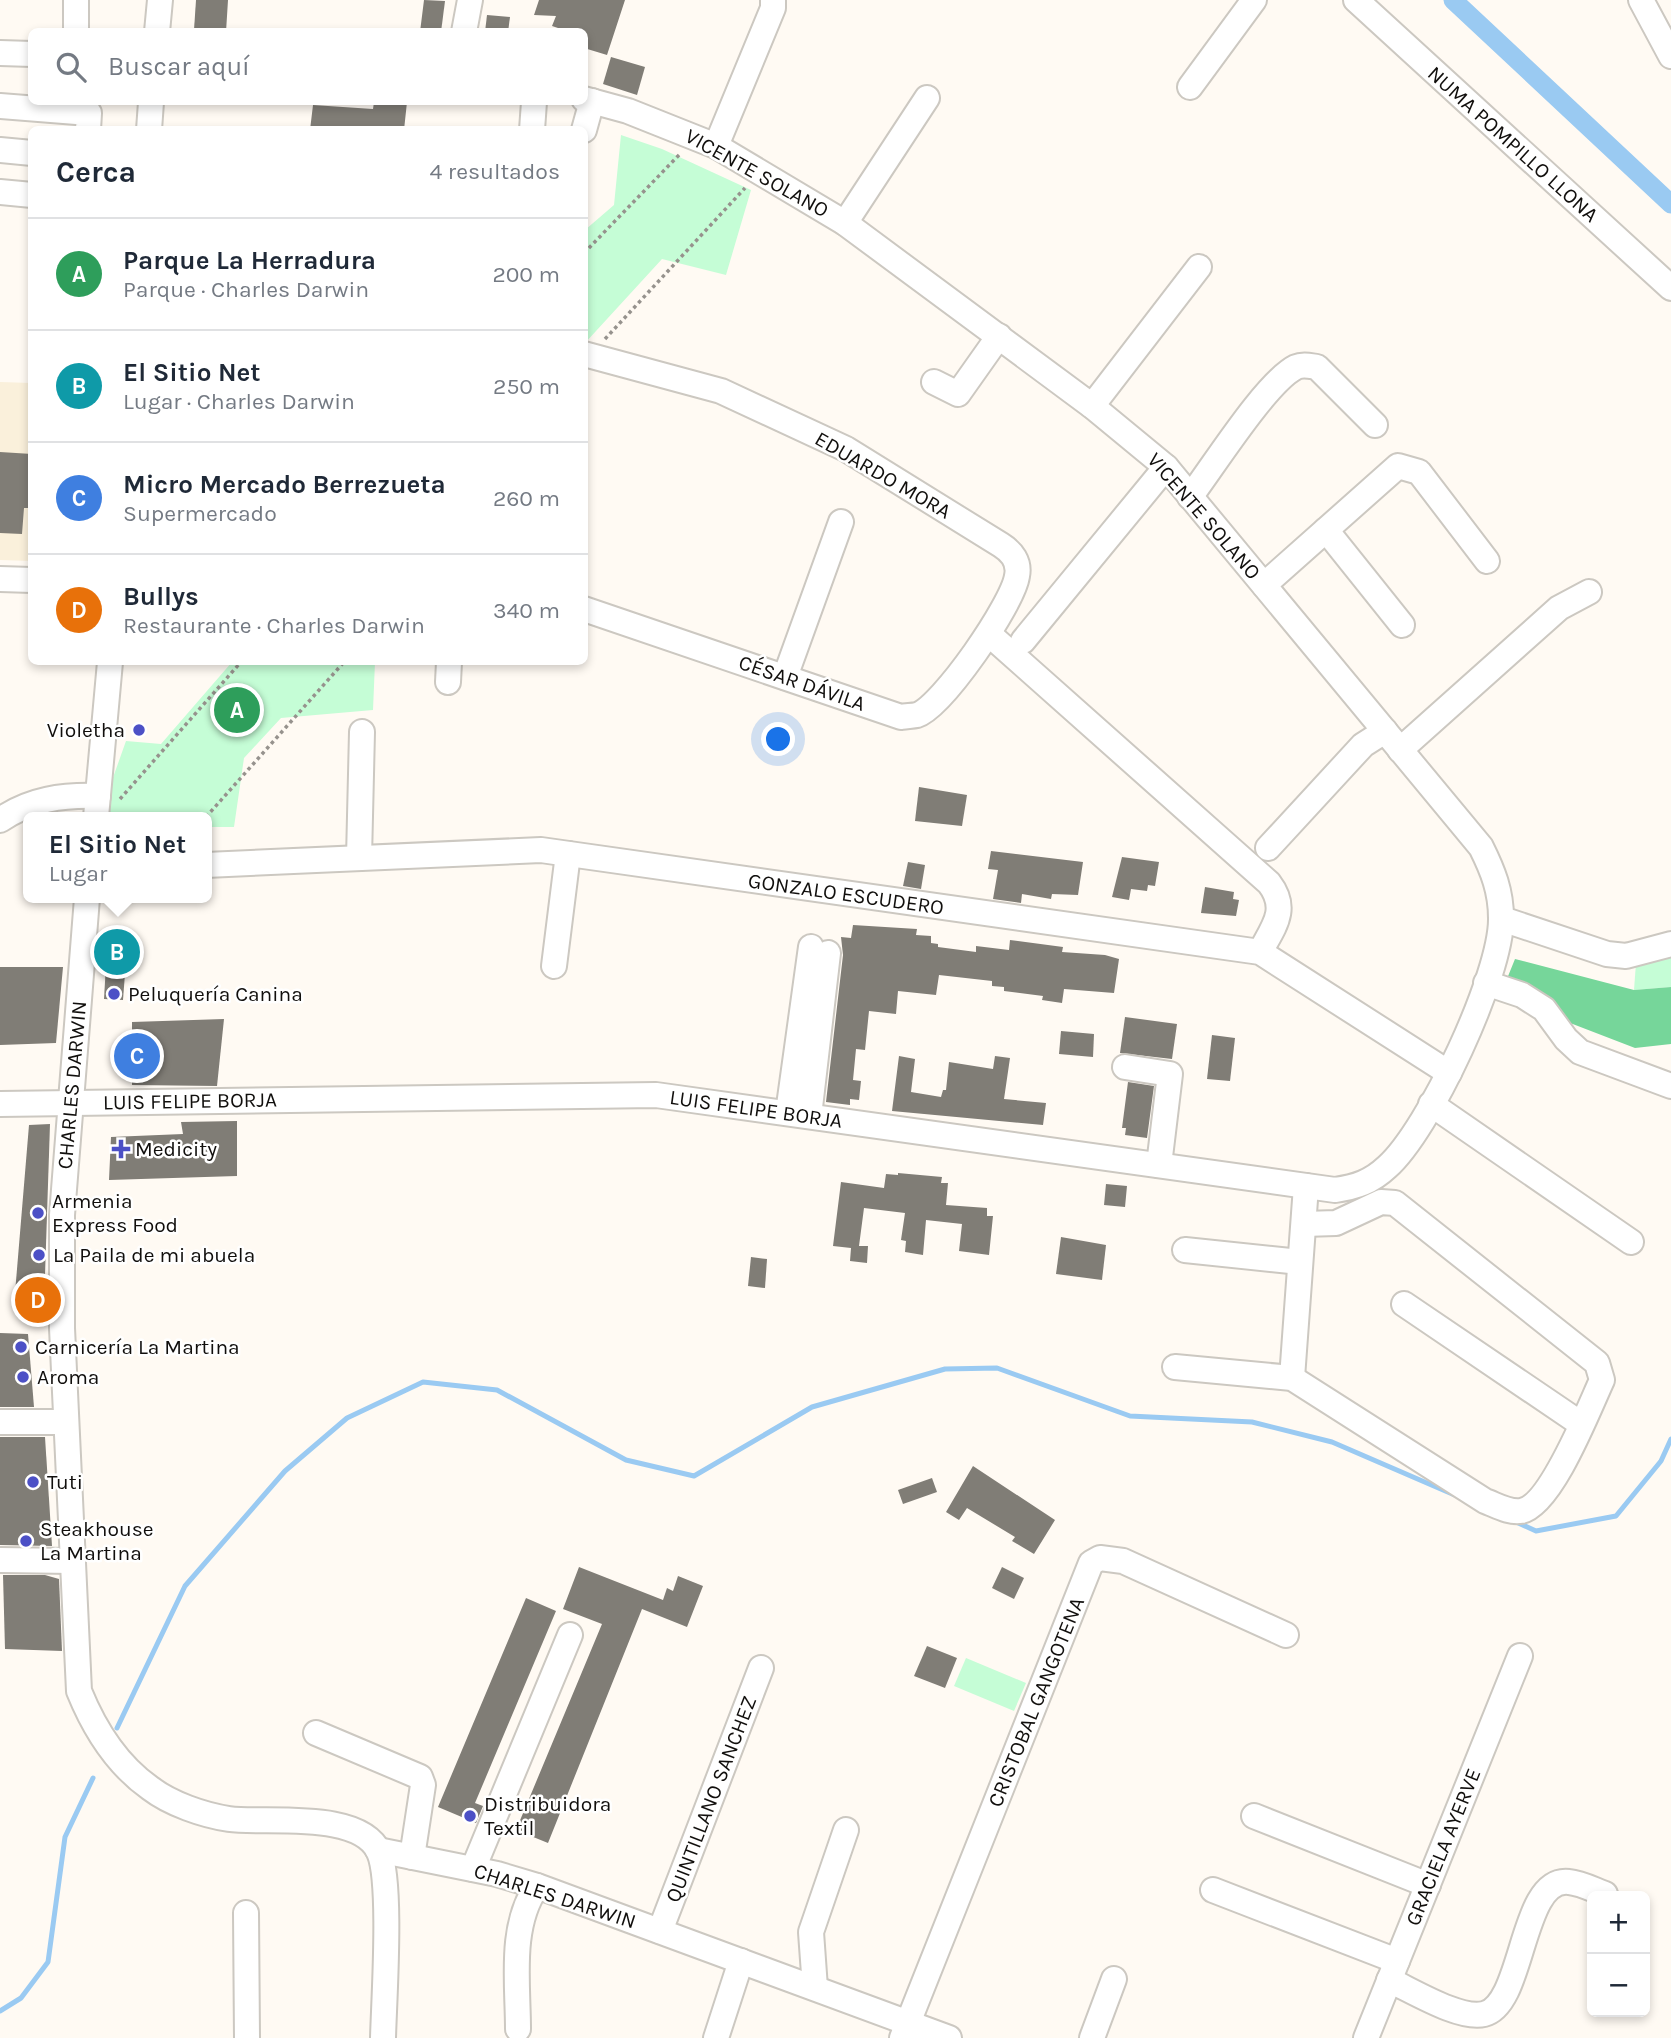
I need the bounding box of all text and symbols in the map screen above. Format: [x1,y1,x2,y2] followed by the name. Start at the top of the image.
[28,28,588,105] search box
[52,48,90,86] icon: search
[108,51,250,82] text: Buscar aquí
[1423,61,1603,227] street label: NUMA POMPILLO LLONA
[681,124,833,222] street label: VICENTE SOLANO
[56,154,136,190] text: Cerca
[430,158,560,185] text: 4 resultados
[123,245,376,276] text: Parque La Herradura
[72,261,86,288] text: A
[492,261,560,288] text: 200 m
[123,276,369,303] text: Parque · Charles Darwin
[123,357,261,388] text: El Sitio Net
[72,373,86,400] text: B
[493,373,560,400] text: 250 m
[123,388,355,415] text: Lugar · Charles Darwin
[811,426,955,524] street label: EDUARDO MORA
[1142,448,1266,584] street label: VICENTE SOLANO
[123,469,446,500] text: Micro Mercado Berrezueta
[72,485,86,512] text: C
[493,485,560,512] text: 260 m
[123,500,277,527] text: Supermercado
[123,581,199,612] text: Bullys
[71,597,87,624] text: D
[493,597,560,624] text: 340 m
[123,612,425,639] text: Restaurante · Charles Darwin
[736,650,868,716] street label: CÉSAR DÁVILA
[214,684,260,736] pin: A
[47,718,125,742] place label: Violetha
[131,722,147,738] marker: Violetha
[761,722,795,756] your location
[23,812,212,903] popup
[49,829,186,860] text: El Sitio Net
[49,860,107,887] text: Lugar
[747,868,945,920] street label: GONZALO ESCUDERO
[94,926,140,978] pin: B
[128,982,303,1006] place label: Peluquería Canina
[106,986,122,1002] marker: Peluquería Canina
[53,1000,91,1170] street label: CHARLES DARWIN
[114,1030,160,1082] pin: C
[668,1085,844,1133] street label: LUIS FELIPE BORJA
[103,1087,277,1115] street label: LUIS FELIPE BORJA
[135,1137,217,1161] place label: Medicity
[113,1141,129,1157] marker: Medicity
[52,1189,178,1237] place label: Armenia Express Food
[30,1205,46,1221] marker: Armenia Express Food
[53,1243,255,1267] place label: La Paila de mi abuela
[31,1247,47,1263] marker: La Paila de mi abuela
[15,1274,61,1326] pin: D
[35,1335,240,1359] place label: Carnicería La Martina
[13,1339,29,1355] marker: Carnicería La Martina
[37,1365,99,1389] place label: Aroma
[15,1369,31,1385] marker: Aroma
[47,1470,83,1494] place label: Tuti
[25,1474,41,1490] marker: Tuti
[40,1517,153,1565] place label: Steakhouse La Martina
[18,1533,34,1549] marker: Steakhouse La Martina
[983,1594,1089,1810] street label: CRISTOBAL GANGOTENA
[661,1693,761,1905] street label: QUINTILLANO SANCHEZ
[1401,1765,1485,1929] street label: GRACIELA AYERVE
[484,1792,611,1840] place label: Distribuidora Textil
[462,1808,478,1824] marker: Distribuidora Textil
[471,1858,639,1934] street label: CHARLES DARWIN
[1587,1891,1650,2017] map controls
[1587,1891,1650,1954] button: +
[1587,1954,1650,2017] button: −

